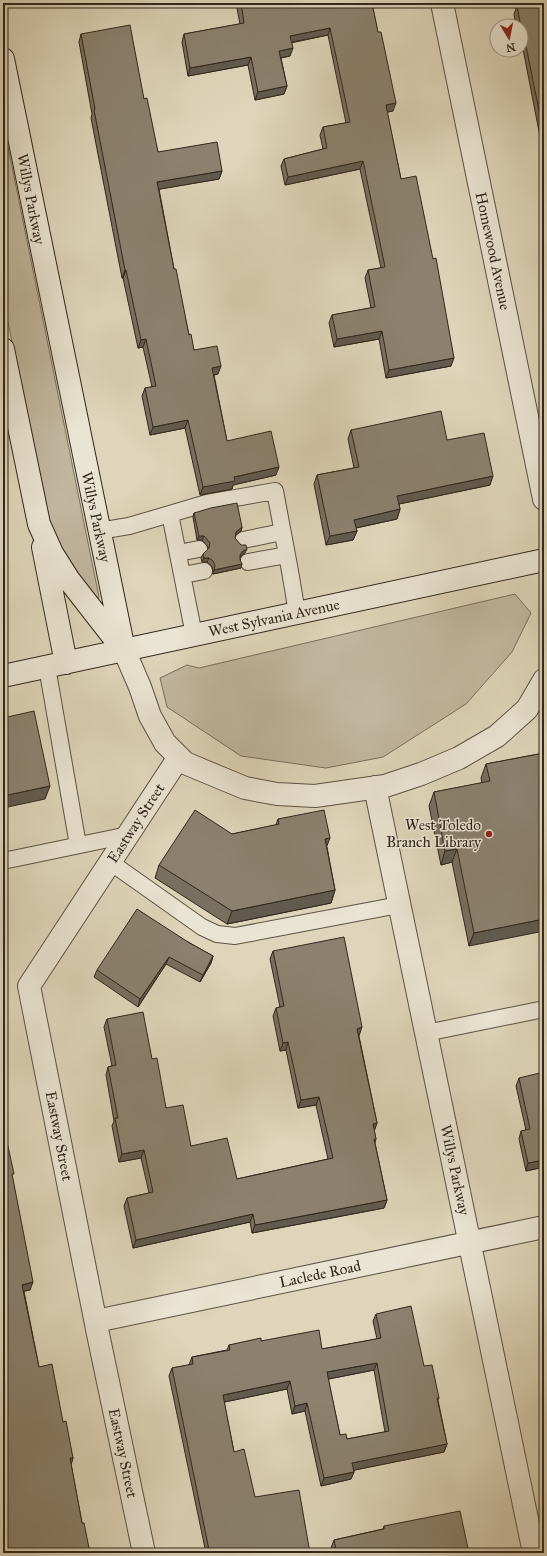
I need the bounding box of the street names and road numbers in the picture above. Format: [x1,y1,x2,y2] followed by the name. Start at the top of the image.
[13,152,49,247] street label: Willys Parkway
[472,190,514,312] street label: Homewood Avenue
[78,470,115,565] street label: Willys Parkway
[207,595,341,641] street label: West Sylvania Avenue
[104,779,169,866] street label: Eastway Street
[41,1089,77,1183] street label: Eastway Street
[437,1123,474,1218] street label: Willys Parkway
[278,1256,363,1291] street label: Laclede Road
[105,1406,141,1500] street label: Eastway Street

